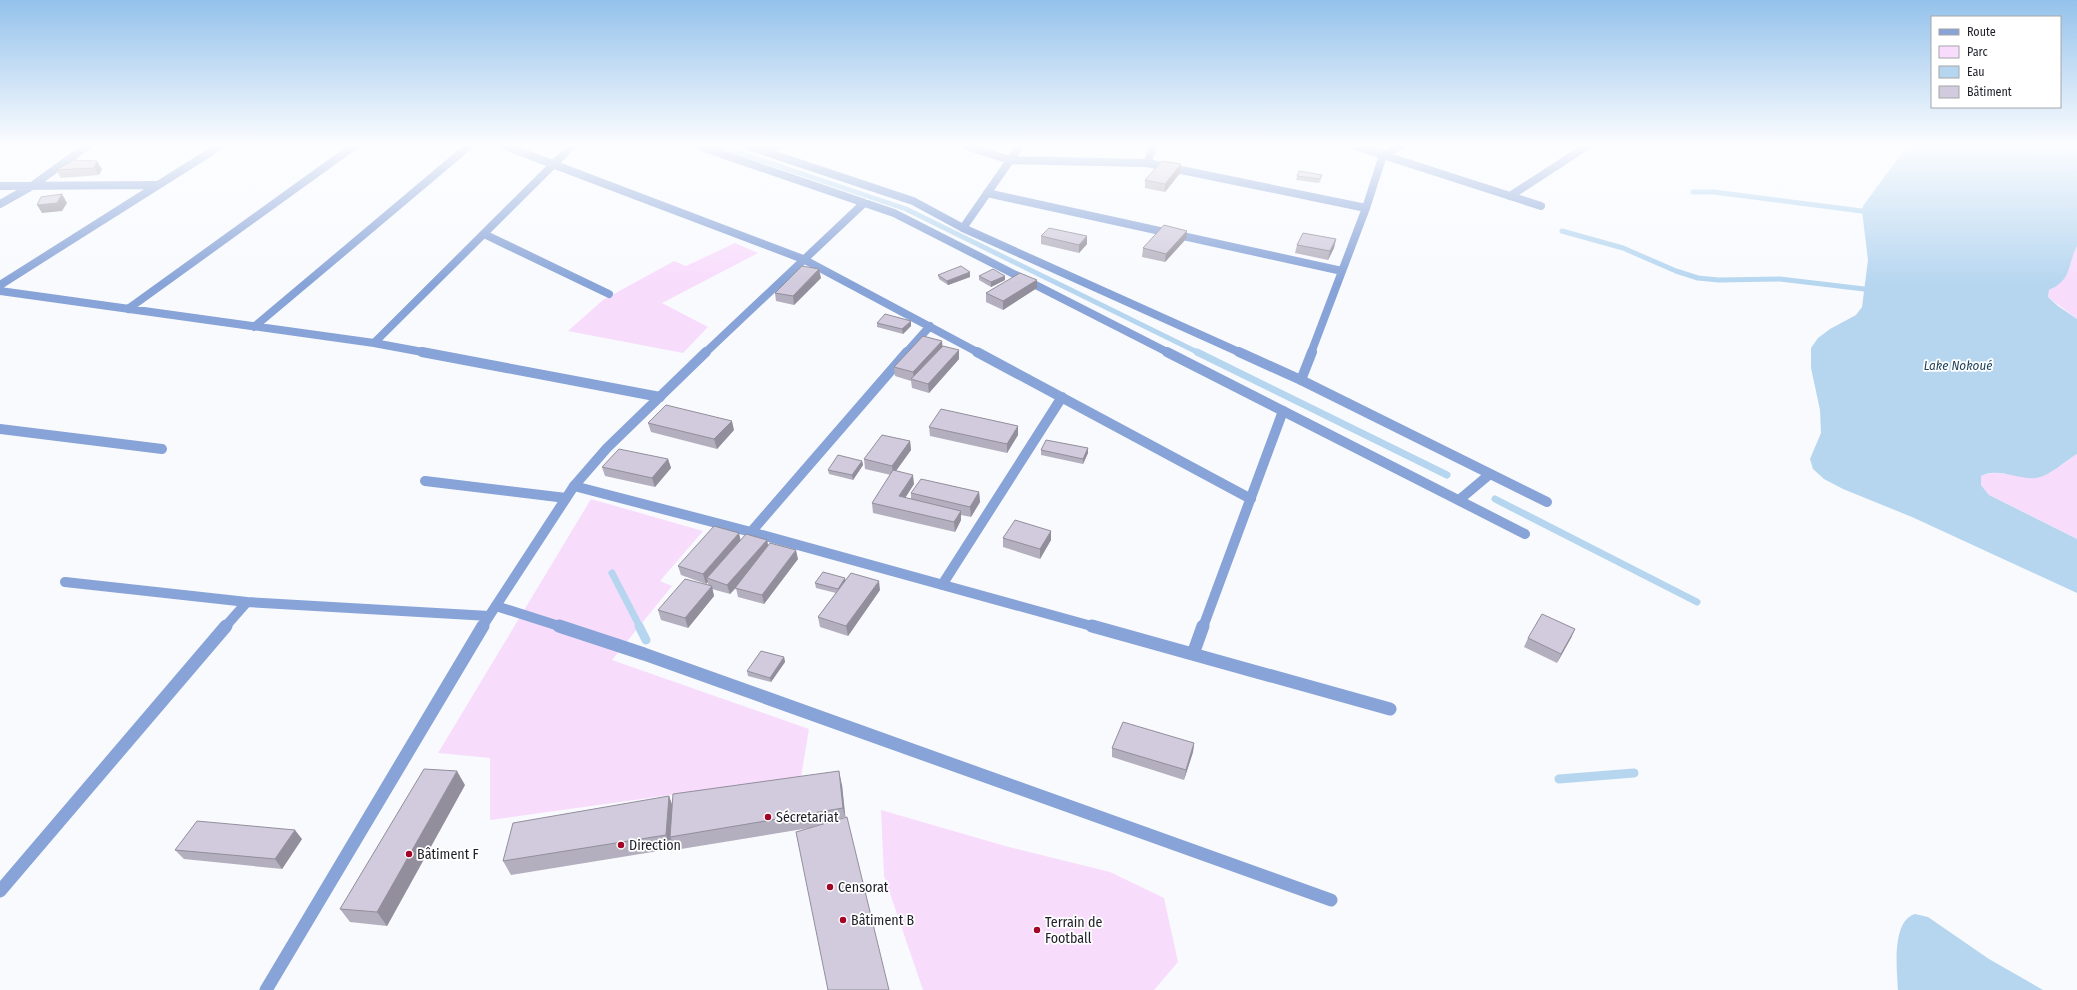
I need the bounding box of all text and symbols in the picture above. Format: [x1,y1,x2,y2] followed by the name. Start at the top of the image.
[1931,16,2061,108] legend
[1967,25,1996,39] text: Route
[1967,45,1988,59] text: Parc
[1967,65,1985,79] text: Eau
[1967,85,2012,99] text: Bâtiment
[1924,358,1992,373] water label: Lake Nokoué
[776,809,839,826] place label: Sécretariat
[763,812,773,822] marker: Sécretariat
[629,837,681,854] place label: Direction
[616,840,626,850] marker: Direction
[417,846,479,863] place label: Bâtiment F
[404,849,414,859] marker: Bâtiment F
[838,879,889,896] place label: Censorat
[825,882,835,892] marker: Censorat
[851,912,915,929] place label: Bâtiment B
[1045,914,1103,947] place label: Terrain de Football
[838,915,848,925] marker: Bâtiment B
[1032,925,1042,935] marker: Terrain de Football

